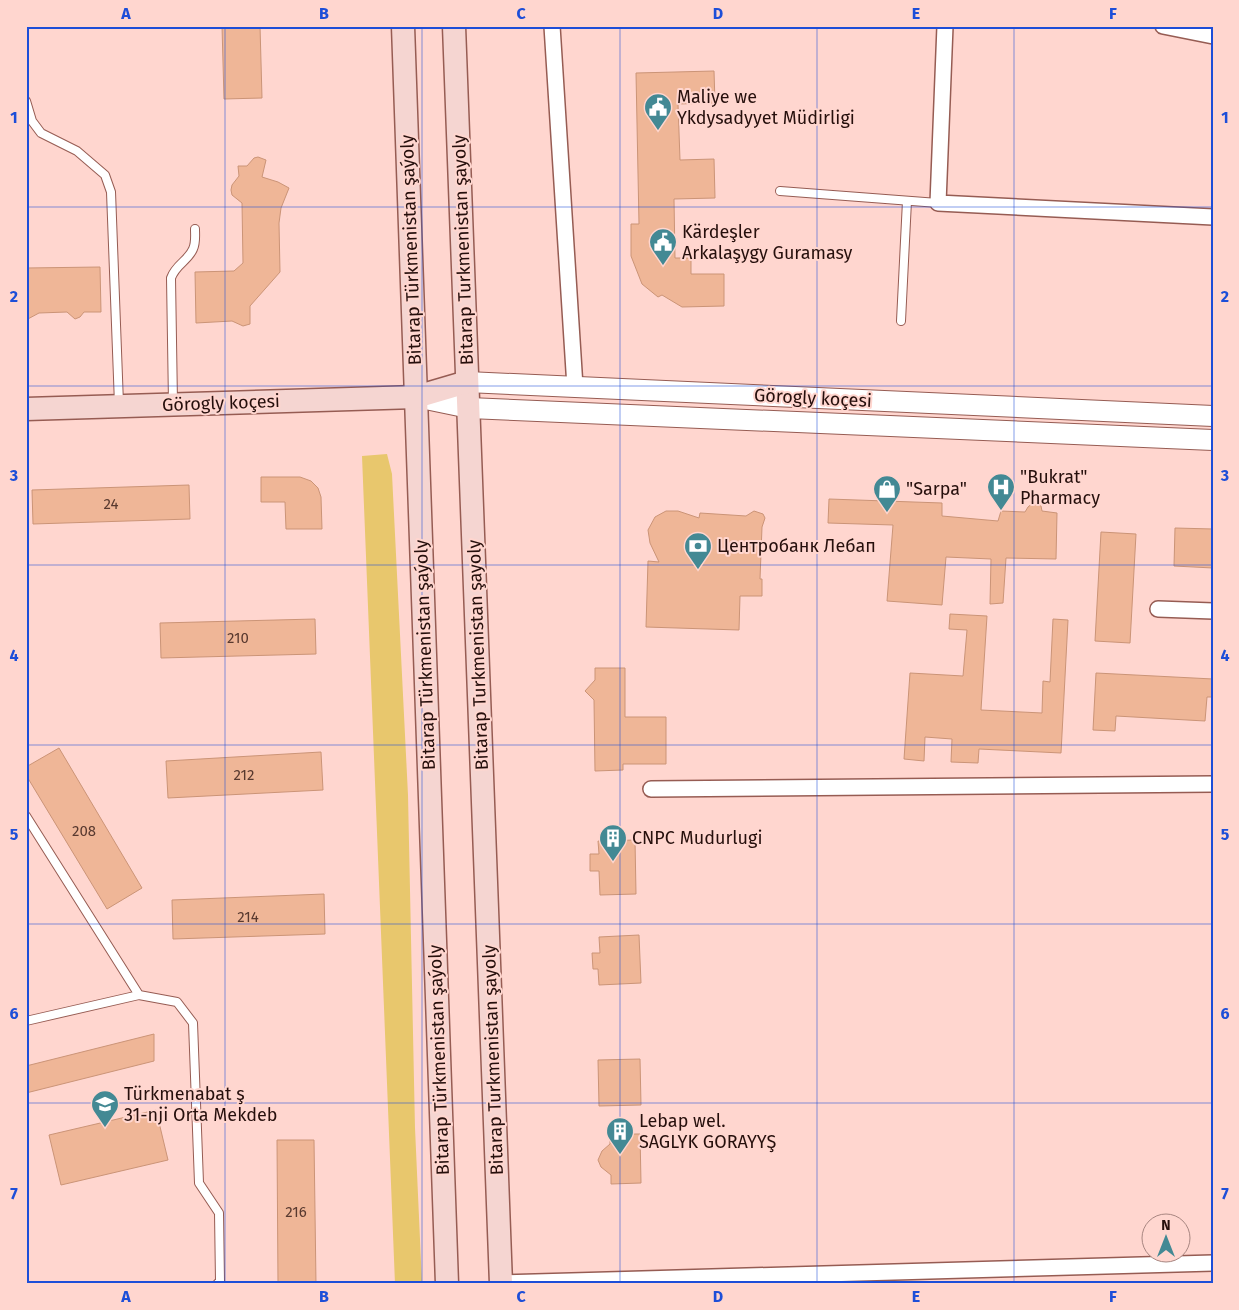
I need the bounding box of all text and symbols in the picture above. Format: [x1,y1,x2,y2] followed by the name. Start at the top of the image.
[120,4,131,23] text: A
[319,4,329,23] text: B
[516,4,526,23] text: C
[713,4,723,23] text: D
[912,4,920,23] text: E
[1109,4,1117,23] text: F
[677,86,855,129] place label: Maliye we Ykdysadyyet Müdirligi
[643,92,673,131] public building icon: Maliye we Ykdysadyyet Müdirligi
[10,108,18,127] text: 1
[1221,108,1229,127] text: 1
[396,134,426,366] street label: Bitarap Türkmenistan şaýoly
[448,134,478,366] street label: Bitarap Turkmenistan şayoly
[682,221,853,264] place label: Kärdeşler Arkalaşygy Guramasy
[648,227,678,266] public building icon: Kärdeşler Arkalaşygy Guramasy
[10,287,18,306] text: 2
[1221,287,1229,306] text: 2
[754,384,872,412] street label: Görogly koçesi
[162,390,280,416] street label: Görogly koçesi
[9,466,18,485] text: 3
[1020,466,1100,509] place label: "Bukrat" Pharmacy
[1220,466,1229,485] text: 3
[986,472,1016,511] hospital icon: "Bukrat" Pharmacy
[872,474,902,513] shop icon: "Sarpa"
[906,478,967,500] place label: "Sarpa"
[103,495,119,513] house number: 24
[683,531,713,570] bank icon: Центробанк Лебап
[717,535,876,557] place label: Центробанк Лебап
[410,539,440,771] street label: Bitarap Türkmenistan şaýoly
[463,539,493,771] street label: Bitarap Turkmenistan şayoly
[227,629,249,647] house number: 210
[9,646,19,665] text: 4
[1220,646,1230,665] text: 4
[234,766,254,784] house number: 212
[72,822,96,840] house number: 208
[598,823,628,862] building icon: CNPC Mudurlugi
[10,825,19,844] text: 5
[1221,825,1230,844] text: 5
[632,827,763,849] place label: CNPC Mudurlugi
[237,908,259,926] house number: 214
[424,944,454,1176] street label: Bitarap Türkmenistan şaýoly
[478,944,508,1176] street label: Bitarap Turkmenistan şayoly
[9,1004,19,1023] text: 6
[1220,1004,1230,1023] text: 6
[124,1083,278,1126] place label: Türkmenabat ş 31-nji Orta Mekdeb
[90,1089,120,1128] school or university icon: Türkmenabat ş 31-nji Orta Mekdeb
[639,1110,776,1153] place label: Lebap wel. SAGLYK GORAYYŞ
[605,1116,635,1155] building icon: Lebap wel. SAGLYK GORAYYŞ
[10,1184,18,1203] text: 7
[1221,1184,1229,1203] text: 7
[285,1203,307,1221] house number: 216
[1142,1212,1192,1262] north arrow
[1161,1217,1171,1234] text: N
[120,1287,131,1306] text: A
[319,1287,329,1306] text: B
[516,1287,526,1306] text: C
[713,1287,723,1306] text: D
[912,1287,920,1306] text: E
[1109,1287,1117,1306] text: F

